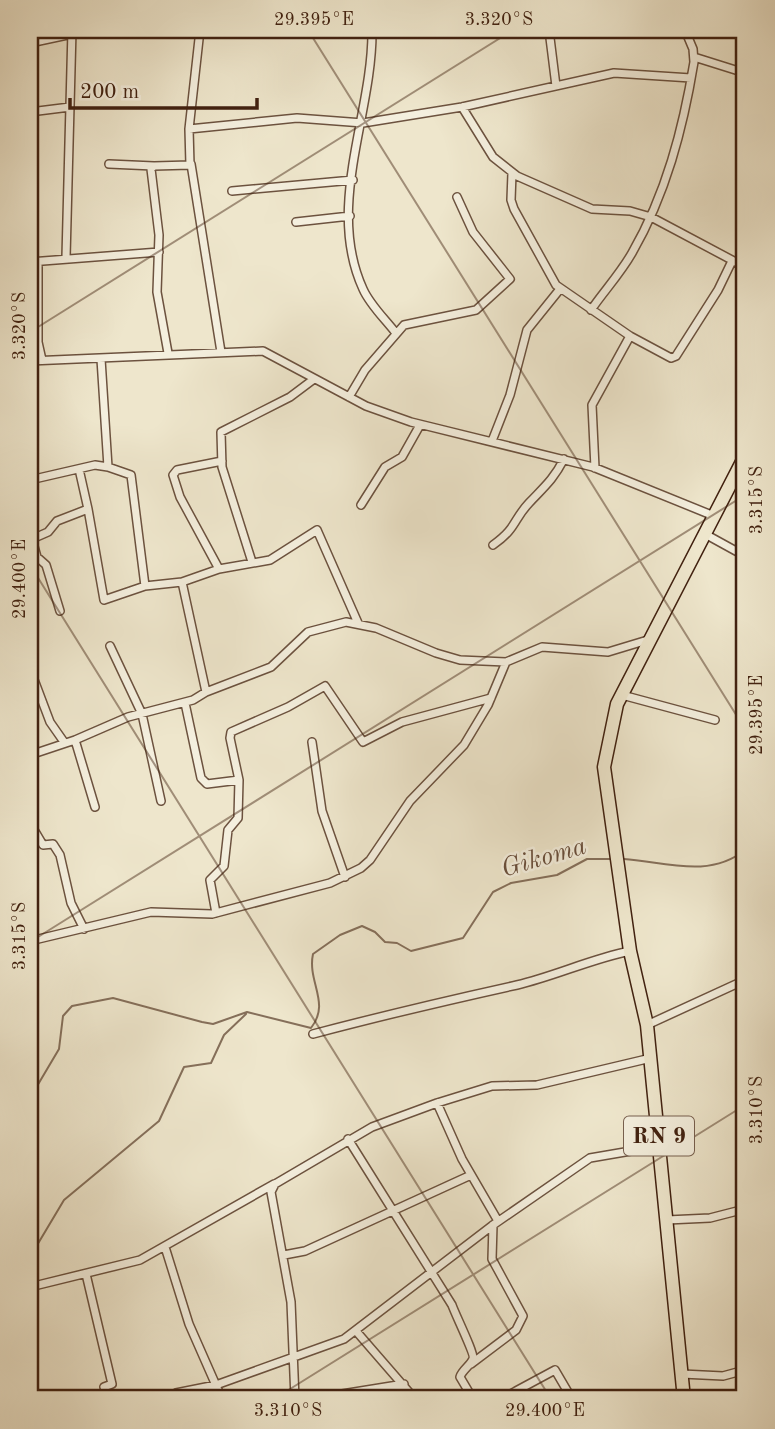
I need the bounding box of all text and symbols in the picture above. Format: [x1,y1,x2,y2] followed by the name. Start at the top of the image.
[274,11,354,29] text: 29.395°E
[465,11,533,29] text: 3.320°S
[70,66,257,110] scale bar
[80,82,139,103] text: 200 m
[11,292,29,360] text: 3.320°S
[748,466,766,534] text: 3.315°S
[11,539,29,619] text: 29.400°E
[748,675,766,755] text: 29.395°E
[498,833,590,883] water label: Gikoma
[11,902,29,970] text: 3.315°S
[748,1076,766,1144] text: 3.310°S
[624,1116,694,1156] road number: RN 9
[254,1402,322,1420] text: 3.310°S
[505,1402,585,1420] text: 29.400°E

